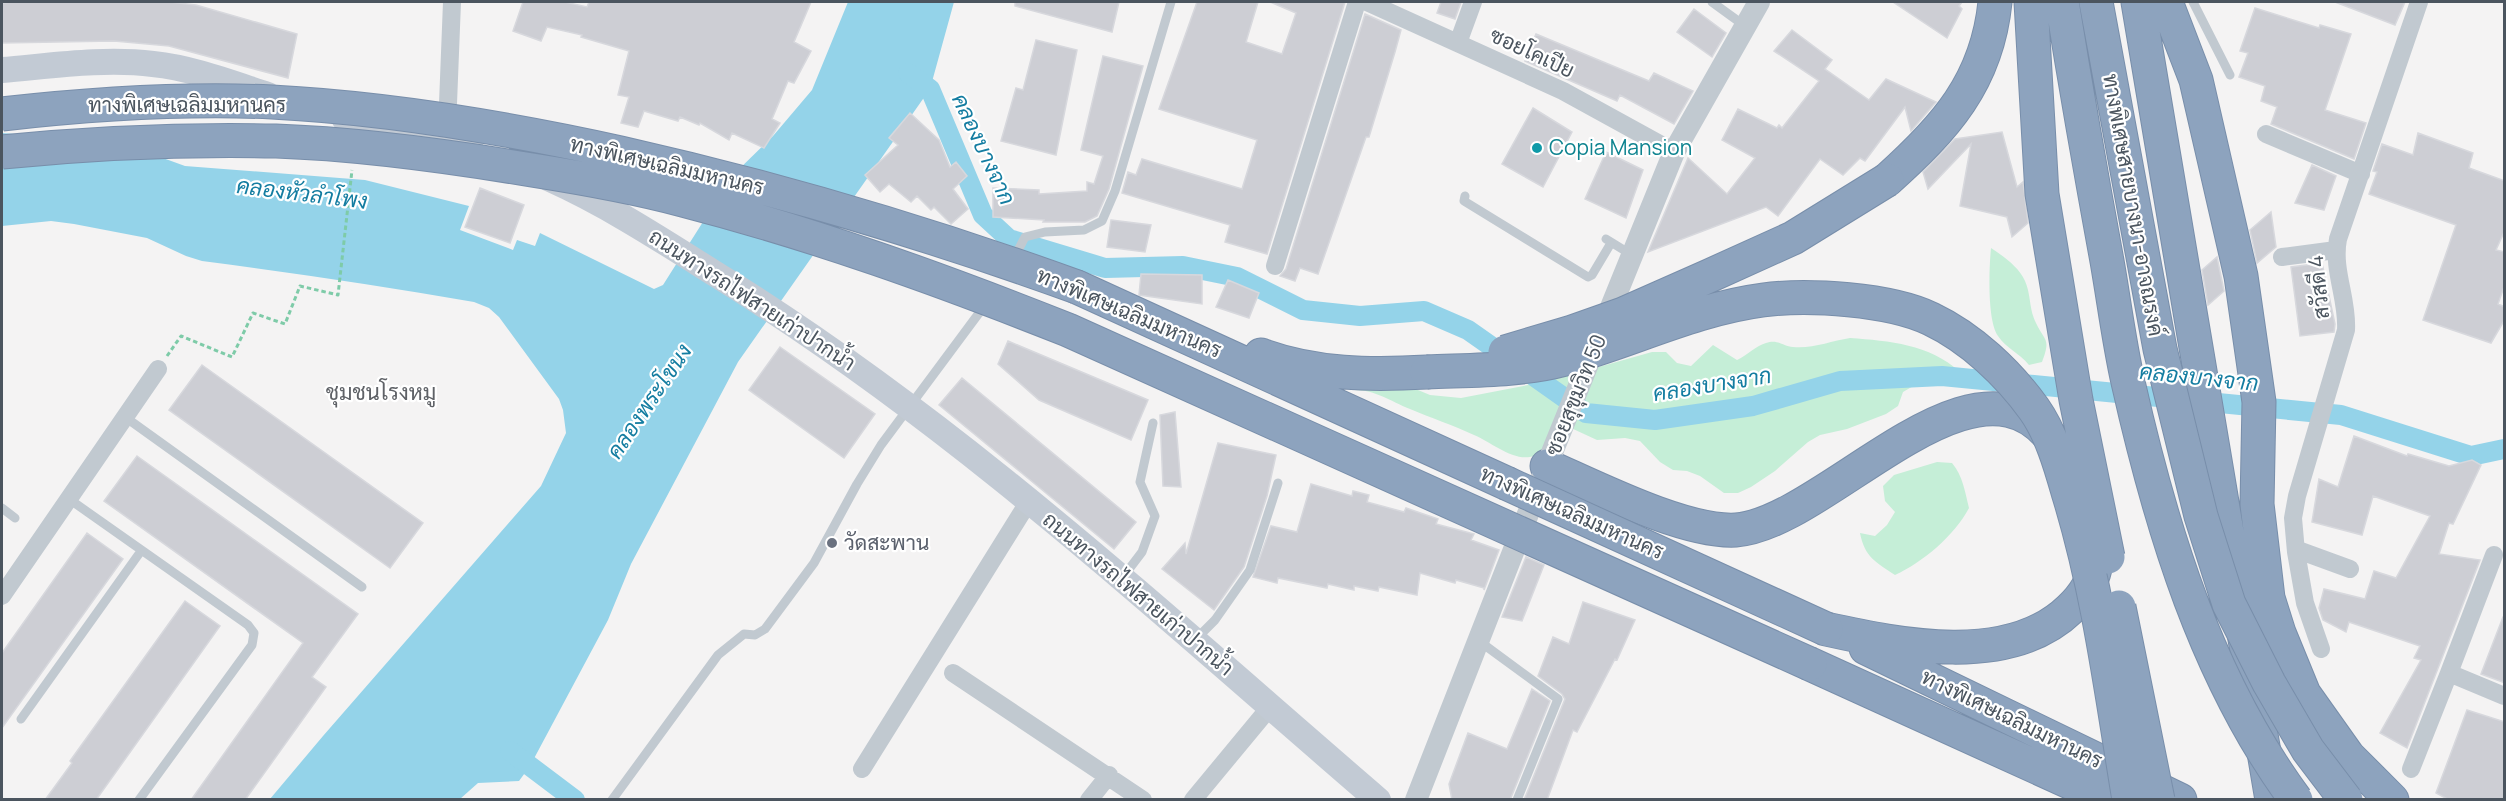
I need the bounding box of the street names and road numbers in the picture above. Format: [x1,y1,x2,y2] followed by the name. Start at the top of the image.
[1486,20,1579,84] street label: ซอยโคเปีย
[2097,71,2171,338] street label: ทางพิเศษสายบางนา-อาจณรงค์
[88,90,286,118] street label: ทางพิเศษเฉลิมมหานคร
[568,129,767,201] street label: ทางพิเศษเฉลิมมหานคร
[644,219,863,377] street label: ถนนทางรถไฟสายเก่าปากน้ำ
[2301,254,2335,320] street label: สวัสดี 4
[1033,260,1226,364] street label: ทางพิเศษเฉลิมมหานคร
[1538,330,1613,460] street label: ซอยสุขุมวิท 50
[1476,459,1669,565] street label: ทางพิเศษเฉลิมมหานคร
[1037,503,1242,681] street label: ถนนทางรถไฟสายเก่าปากน้ำ
[1917,662,2108,774] street label: ทางพิเศษเฉลิมมหานคร

